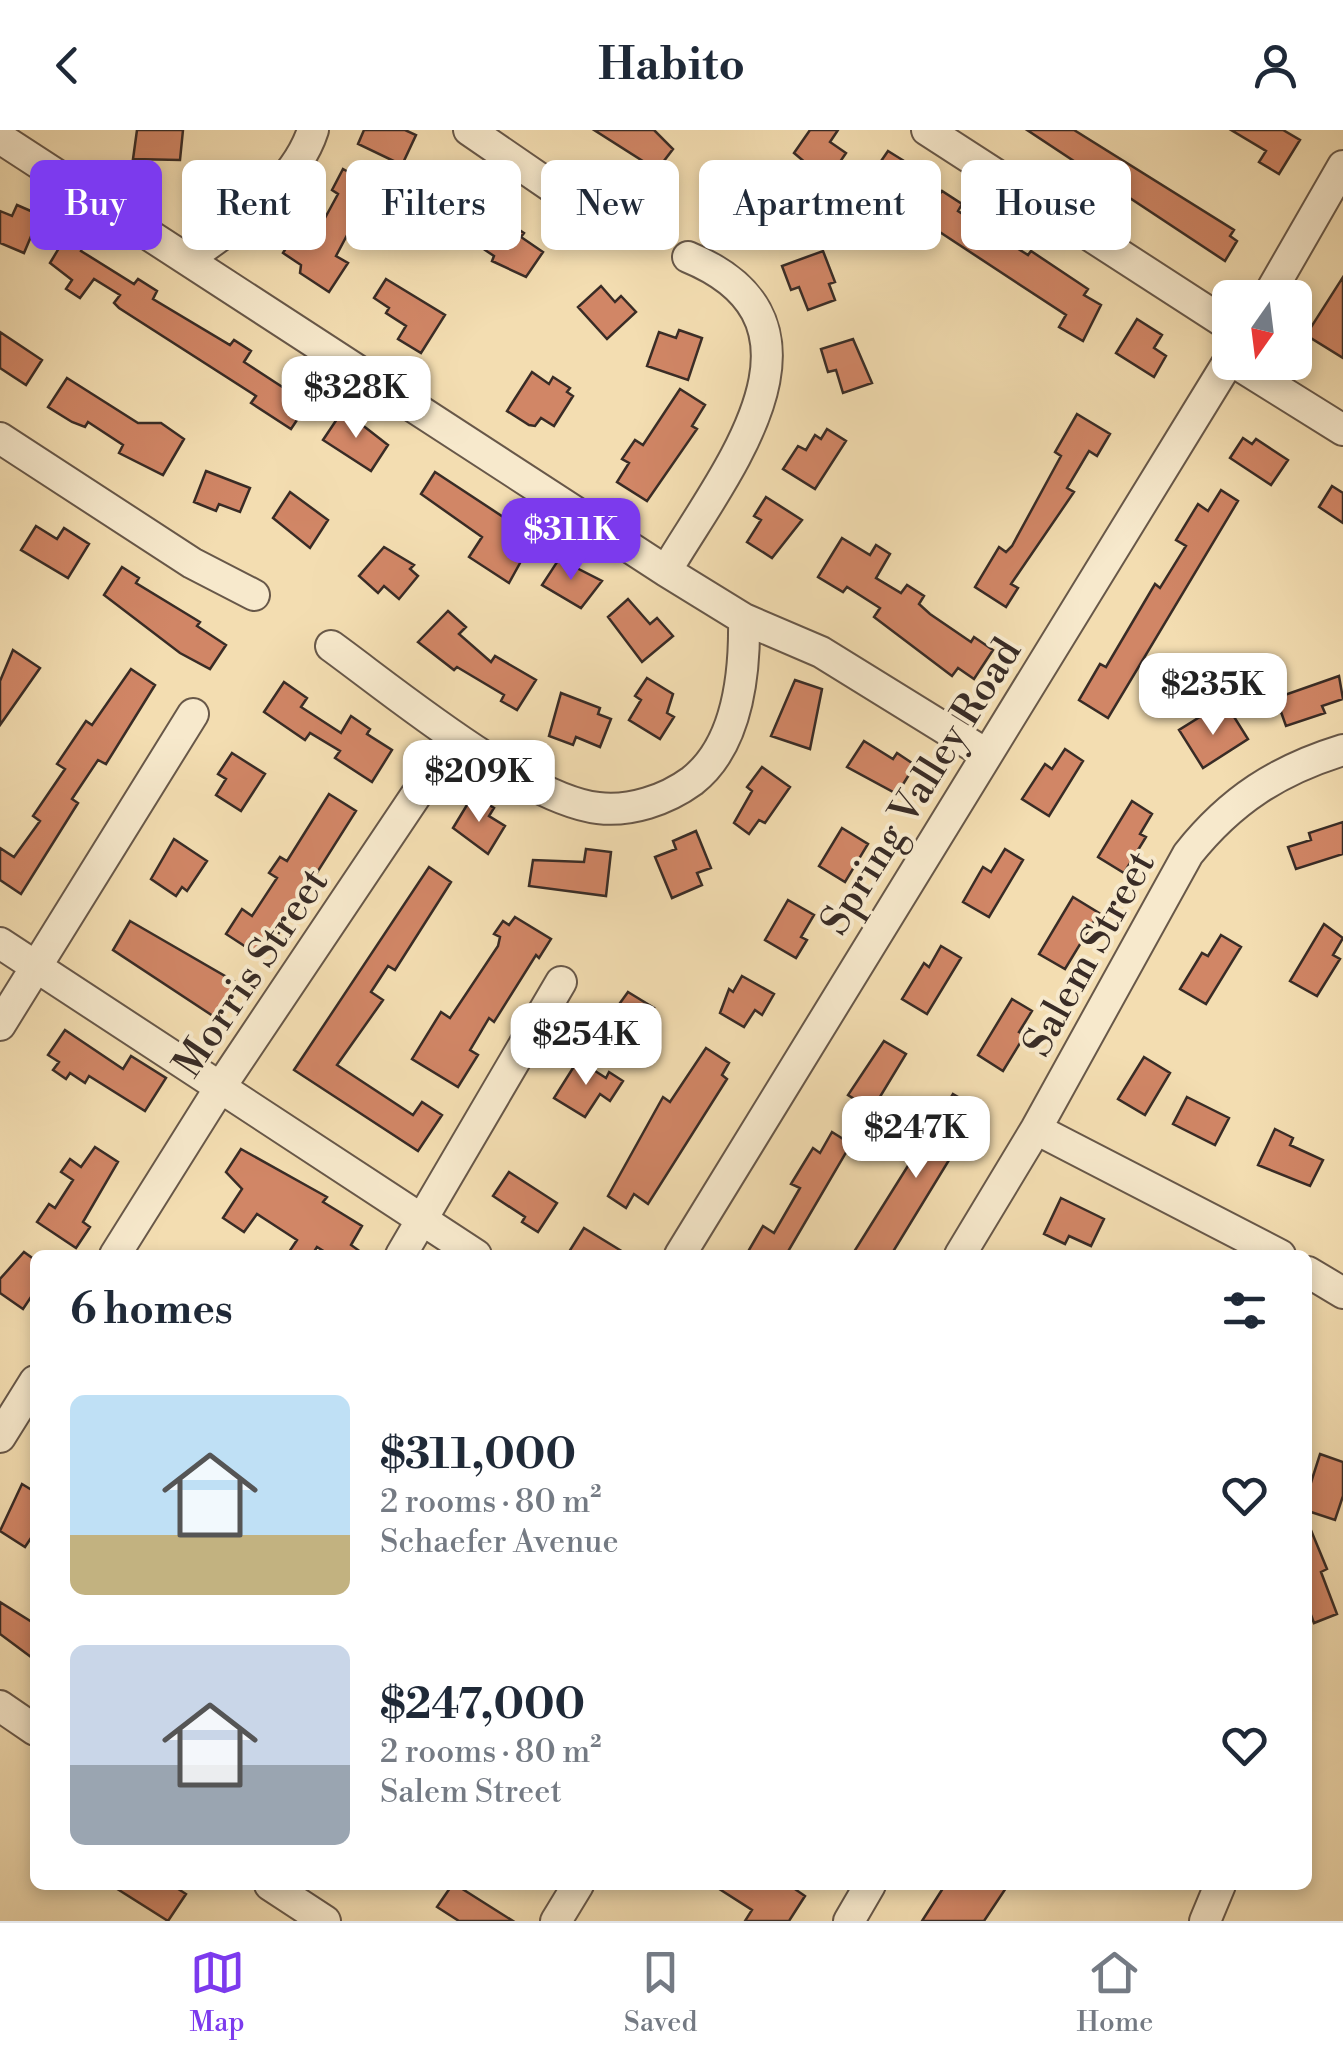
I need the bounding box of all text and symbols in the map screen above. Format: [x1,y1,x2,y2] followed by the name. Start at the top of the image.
[598,37,745,94] text: Habito
[40,38,95,93] icon: back
[1248,38,1303,93] icon: person
[30,160,162,250] chip: Buy
[182,160,326,250] chip: Rent
[346,160,521,250] chip: Filters
[541,160,679,250] chip: New
[699,160,941,250] chip: Apartment
[961,160,1131,250] chip: House
[1212,280,1312,380] north arrow
[1212,280,1312,380] map controls
[286,356,426,441] pin: $328K
[304,368,408,408] text: $328K
[501,498,641,583] pin: $311K
[523,510,619,550] text: $311K
[810,630,1034,945] street label: Spring Valley Road
[1143,653,1283,738] pin: $235K
[1161,665,1265,705] text: $235K
[409,740,549,825] pin: $209K
[425,752,533,792] text: $209K
[1013,843,1167,1065] street label: Salem Street
[163,859,340,1087] street label: Morris Street
[516,1003,656,1088] pin: $254K
[533,1015,639,1055] text: $254K
[846,1096,986,1181] pin: $247K
[864,1108,968,1148] text: $247K
[1217,1283,1272,1338] icon: filters
[70,1284,233,1337] text: 6 homes
[380,1429,576,1482] text: $311,000
[150,1435,270,1555] icon: home
[1217,1468,1272,1523] icon: heart
[380,1482,601,1522] text: 2 rooms · 80 m²
[380,1522,619,1562] text: Schaefer Avenue
[380,1679,585,1732] text: $247,000
[150,1685,270,1805] icon: home
[1217,1718,1272,1773] icon: heart
[380,1732,601,1772] text: 2 rooms · 80 m²
[380,1772,562,1812] text: Salem Street
[190,1945,245,2040] tab: Map
[624,1945,697,2040] tab: Saved
[1077,1945,1153,2040] tab: Home

